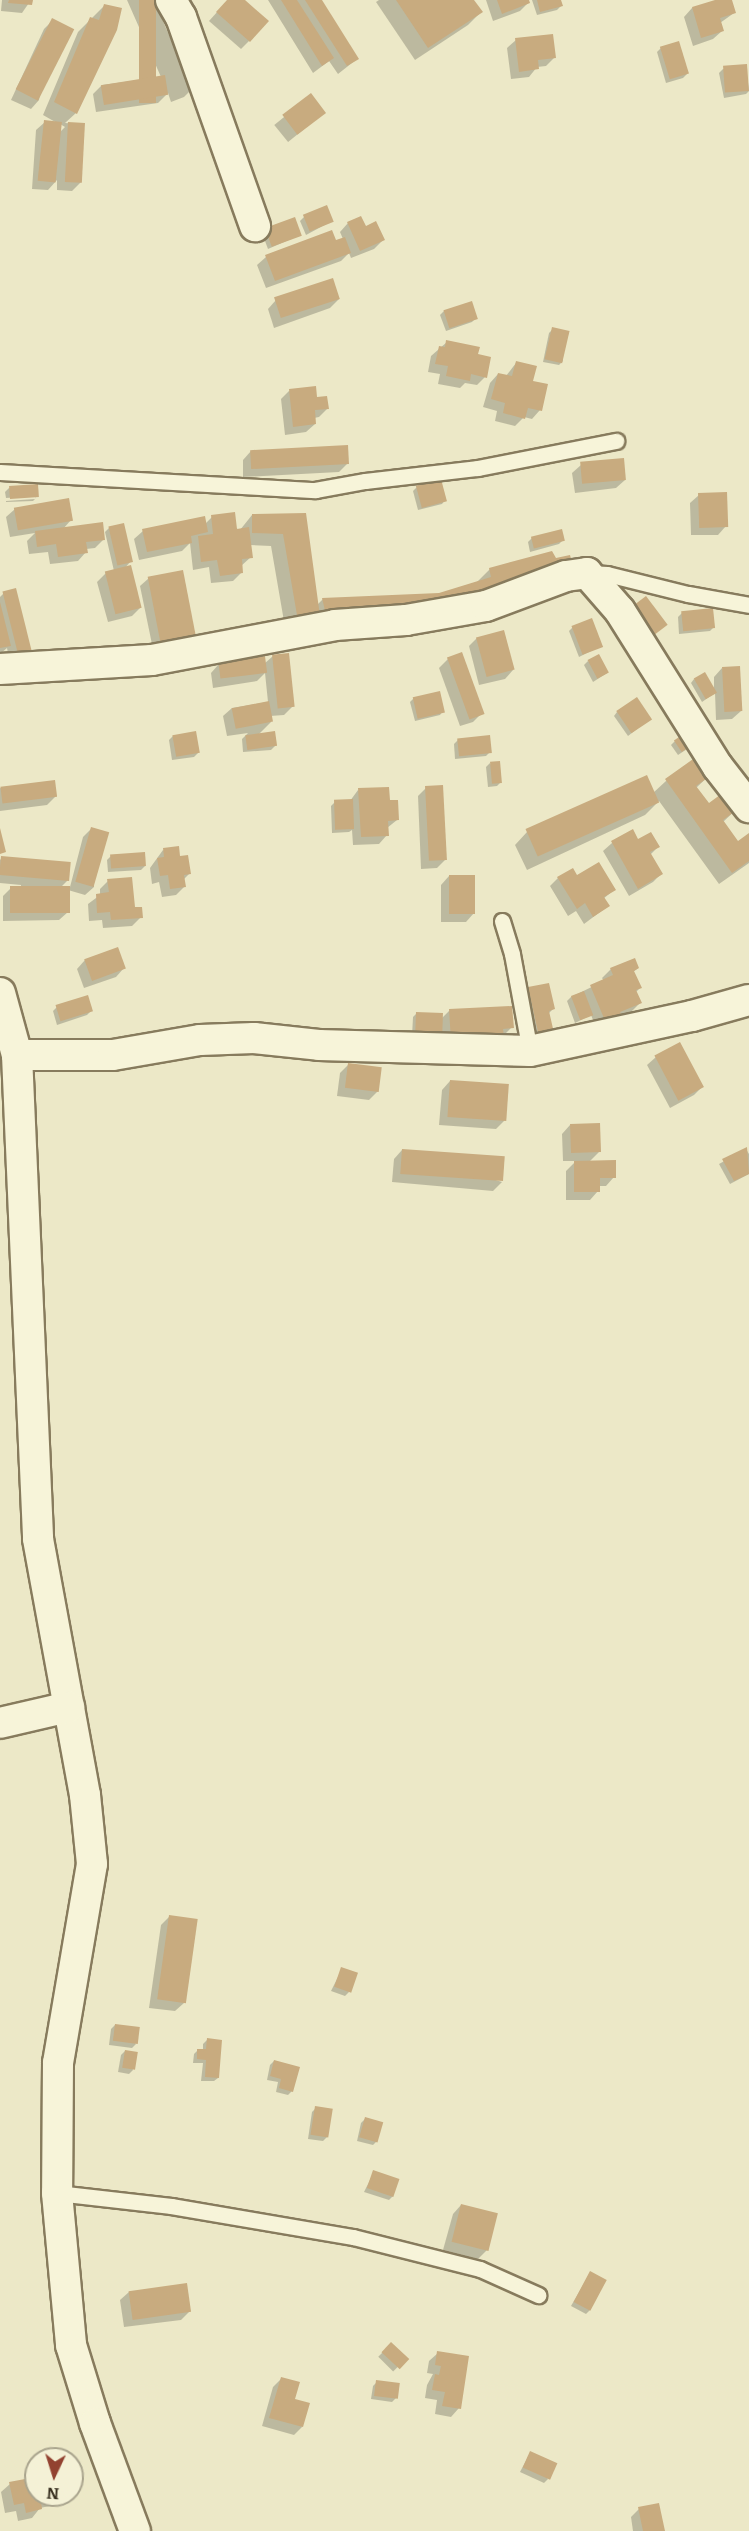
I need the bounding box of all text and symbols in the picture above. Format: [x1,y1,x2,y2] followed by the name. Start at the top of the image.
[24,2447,84,2507] north arrow
[46,2484,60,2503] text: N

